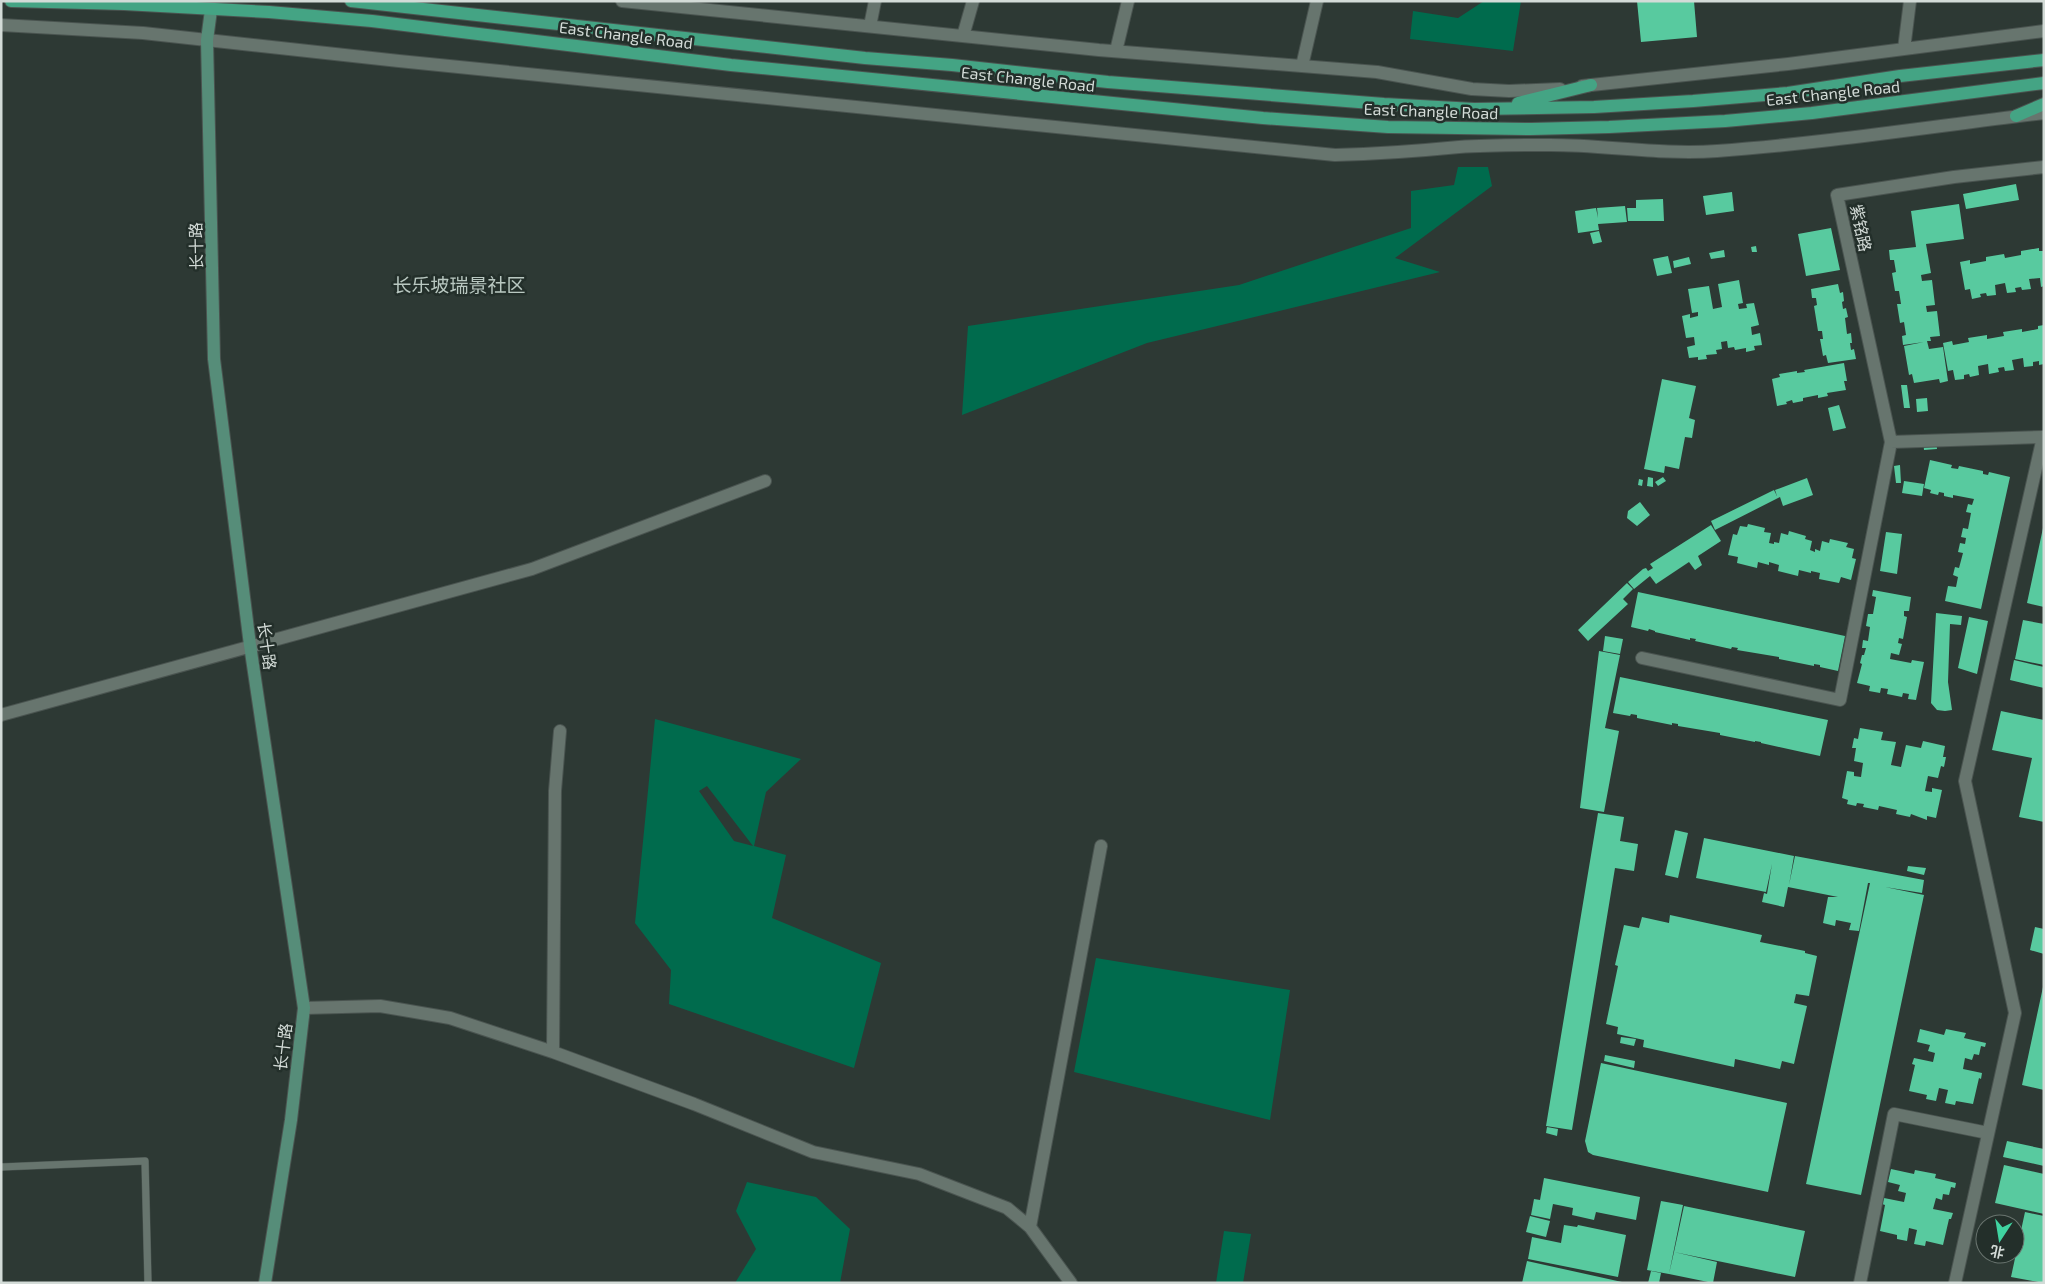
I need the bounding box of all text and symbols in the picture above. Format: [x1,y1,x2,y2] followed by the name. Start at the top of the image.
[558,17,694,52] street label: East Changle Road
[960,62,1096,95] street label: East Changle Road
[1765,76,1901,109] street label: East Changle Road
[1363,99,1499,122] street label: East Changle Road
[1847,202,1876,253] street label: 紫铭路
[186,222,205,270] street label: 长十路
[392,273,526,296] district label: 长乐坡瑞景社区
[255,621,280,671] street label: 长十路
[270,1022,295,1072] street label: 长十路
[1975,1214,2025,1264] north arrow
[1989,1242,2006,1262] text: 北

